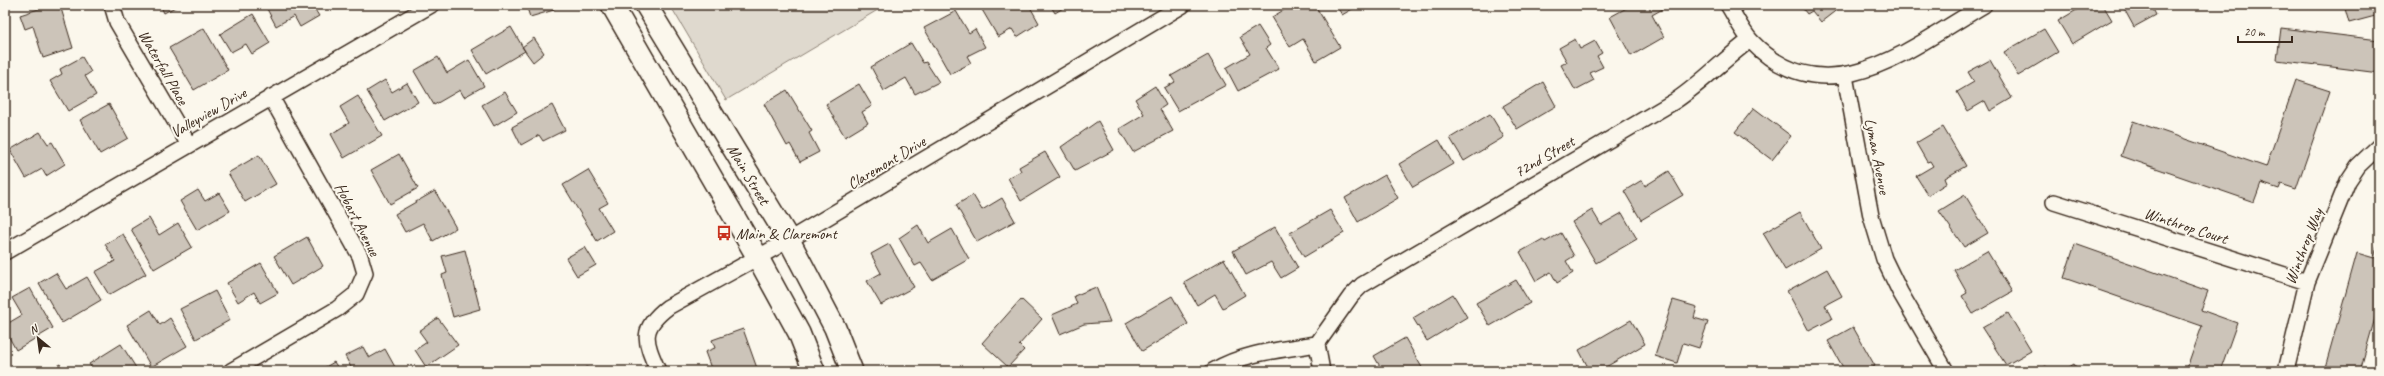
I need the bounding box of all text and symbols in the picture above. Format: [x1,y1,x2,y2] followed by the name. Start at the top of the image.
[2238,18,2292,44] scale bar
[2244,24,2266,40] text: 20 m
[134,26,194,110] street label: Waterfall Place
[167,82,252,143] street label: Valleyview Drive
[1860,117,1894,197] street label: Lyman Avenue
[844,131,931,194] street label: Claremont Drive
[1511,131,1580,182] street label: 72nd Street
[722,141,775,210] street label: Main Street
[330,179,385,261] street label: Hobart Avenue
[2142,203,2231,249] street label: Winthrop Court
[2280,204,2328,287] street label: Winthrop Way
[715,224,733,242] bus stop icon: Main & Claremont
[736,224,839,244] place label: Main & Claremont
[18,318,58,358] north arrow
[27,320,41,337] text: N

